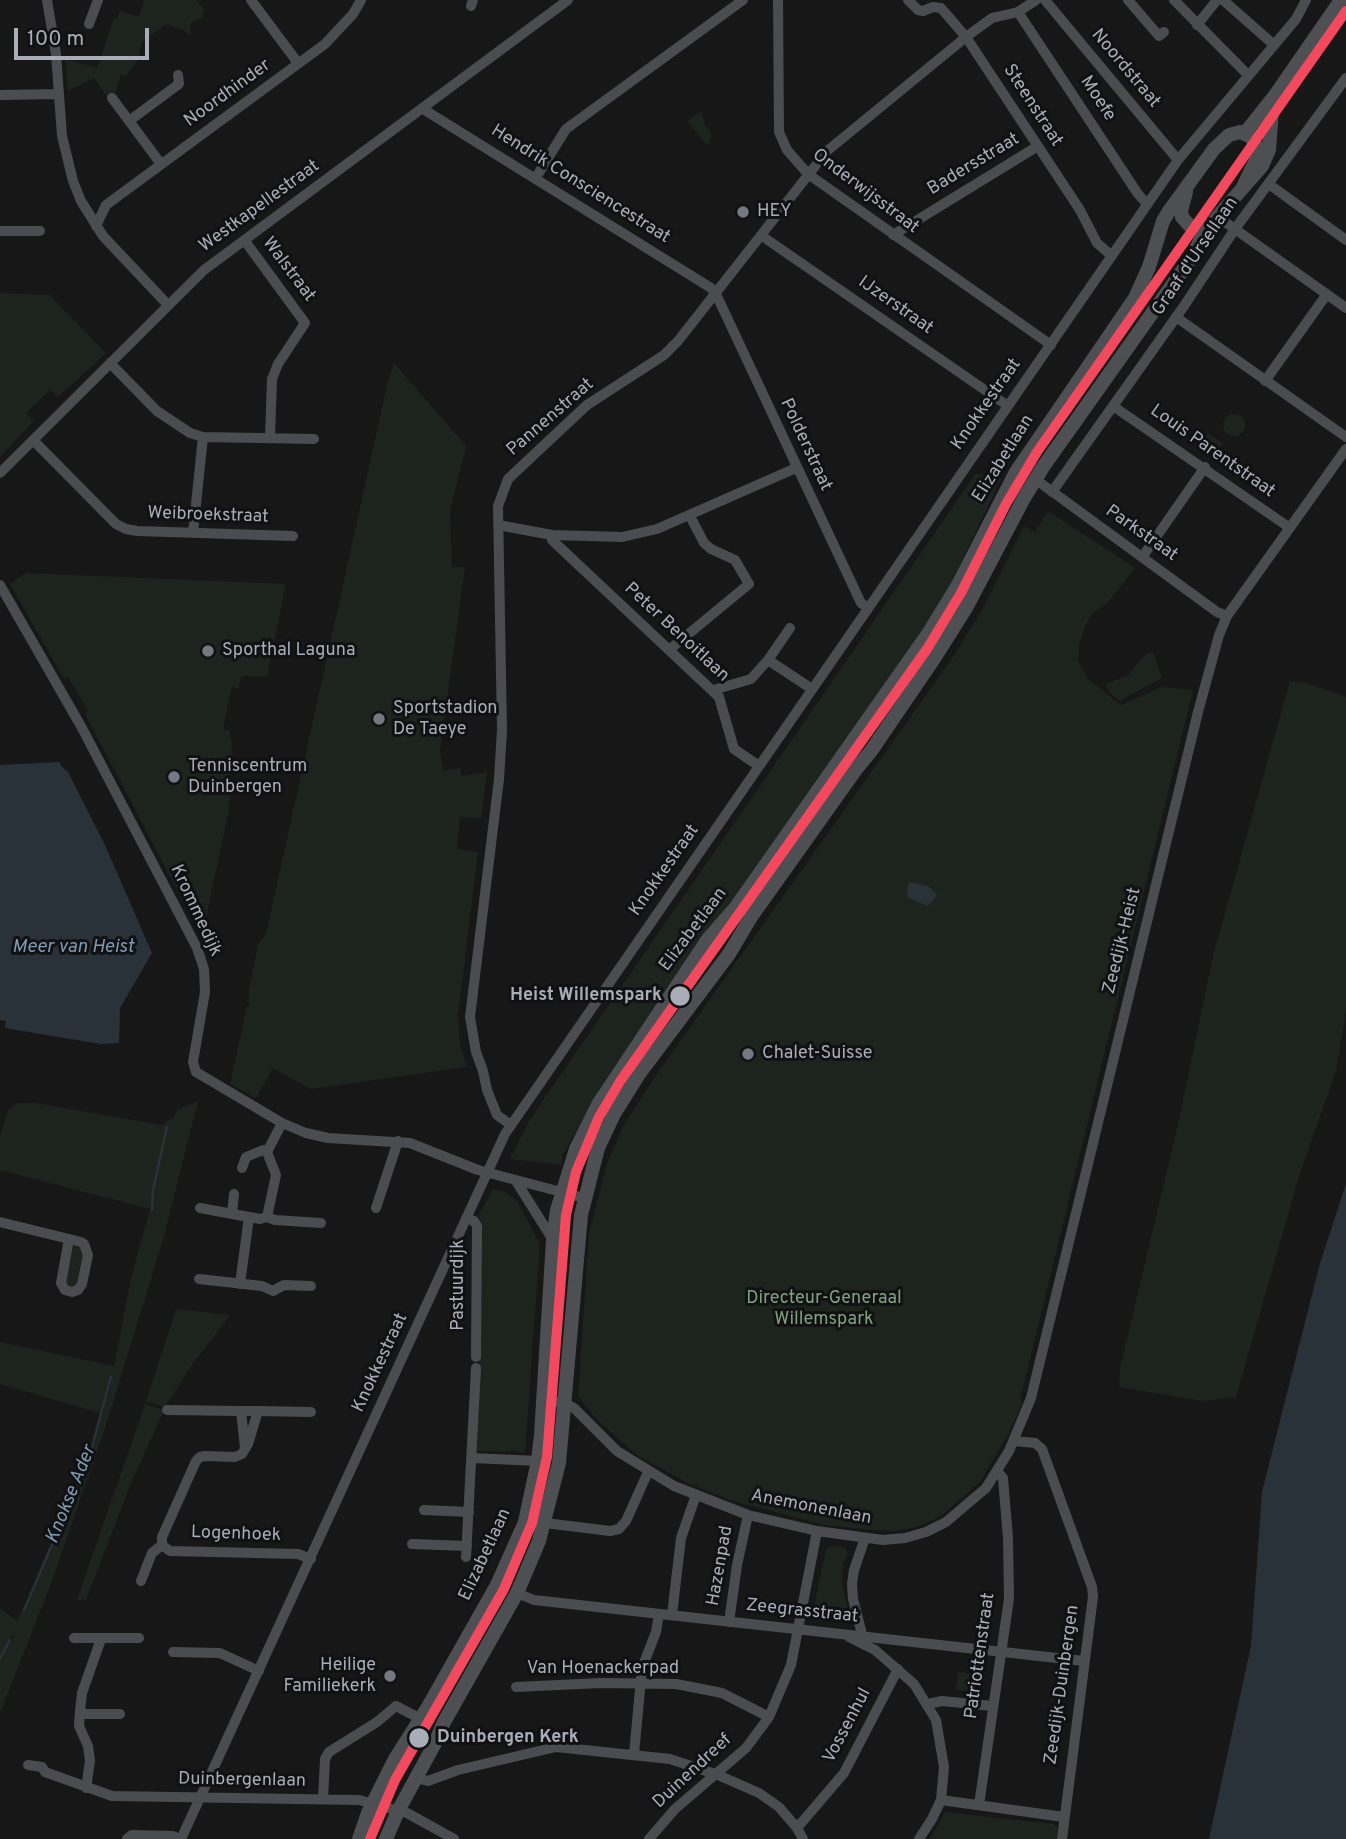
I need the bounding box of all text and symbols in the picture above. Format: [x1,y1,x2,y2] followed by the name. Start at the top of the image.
[18,14,152,58] scale bar
[1086,25,1164,113] street label: Noordstraat
[27,26,84,53] text: 100 m
[180,55,276,133] street label: Noordhinder
[997,61,1067,151] street label: Steenstraat
[1074,72,1120,126] street label: Moefe
[486,121,674,249] street label: Hendrik Consciencestraat
[924,129,1024,201] street label: Badersstraat
[807,145,923,239] street label: Onderwijsstraat
[196,156,324,258] street label: Westkapellestraat
[1148,194,1244,320] street label: Graaf d'Ursellaan
[757,201,792,223] place label: HEY
[735,204,751,220] marker: HEY
[257,233,319,307] street label: Walstraat
[853,272,937,340] street label: IJzerstraat
[947,355,1027,455] street label: Knokkestraat
[503,374,599,462] street label: Pannenstraat
[774,395,836,495] street label: Polderstraat
[1145,401,1279,503] street label: Louis Parentstraat
[969,411,1039,507] street label: Elizabetlaan
[1101,501,1181,567] street label: Parkstraat
[147,503,269,529] street label: Weibroekstraat
[619,579,733,687] street label: Peter Benoitlaan
[222,640,355,662] place label: Sporthal Laguna
[200,643,216,659] marker: Sporthal Laguna
[393,698,498,740] place label: Sportstadion De Taeye
[371,711,387,727] marker: Sportstadion De Taeye
[188,756,307,798] place label: Tenniscentrum Duinbergen
[166,769,182,785] marker: Tenniscentrum Duinbergen
[625,821,705,921] street label: Knokkestraat
[164,862,226,960] street label: Krommedijk
[656,884,732,976] street label: Elizabetlaan
[1099,885,1147,997] street label: Zeedijk-Heist
[12,937,134,959] water label: Meer van Heist
[668,984,692,1008] marker: Heist Willemspark
[510,985,662,1007] place label: Heist Willemspark
[762,1043,872,1065] place label: Chalet-Suisse
[740,1046,756,1062] marker: Chalet-Suisse
[448,1239,470,1331] street label: Pastuurdijk
[746,1288,902,1330] park label: Directeur-Generaal Willemspark
[349,1310,413,1416] street label: Knokkestraat
[42,1443,102,1547] water label: Knokse Ader
[749,1486,873,1530] street label: Anemonenlaan
[455,1506,517,1604] street label: Elizabetlaan
[190,1523,282,1547] street label: Logenhoek
[703,1524,739,1608] street label: Hazenpad
[961,1591,1001,1721] street label: Patriottenstraat
[745,1595,859,1629] street label: Zeegrasstraat
[1041,1604,1085,1766] street label: Zeedijk-Duinbergen
[283,1655,376,1698] place label: Heilige Familiekerk
[527,1658,679,1680] street label: Van Hoenackerpad
[382,1668,398,1684] marker: Heilige Familiekerk
[819,1685,877,1767] street label: Vossenhul
[407,1726,431,1750] marker: Duinbergen Kerk
[437,1727,579,1749] place label: Duinbergen Kerk
[649,1730,737,1814] street label: Duinendreef
[178,1769,306,1793] street label: Duinbergenlaan

